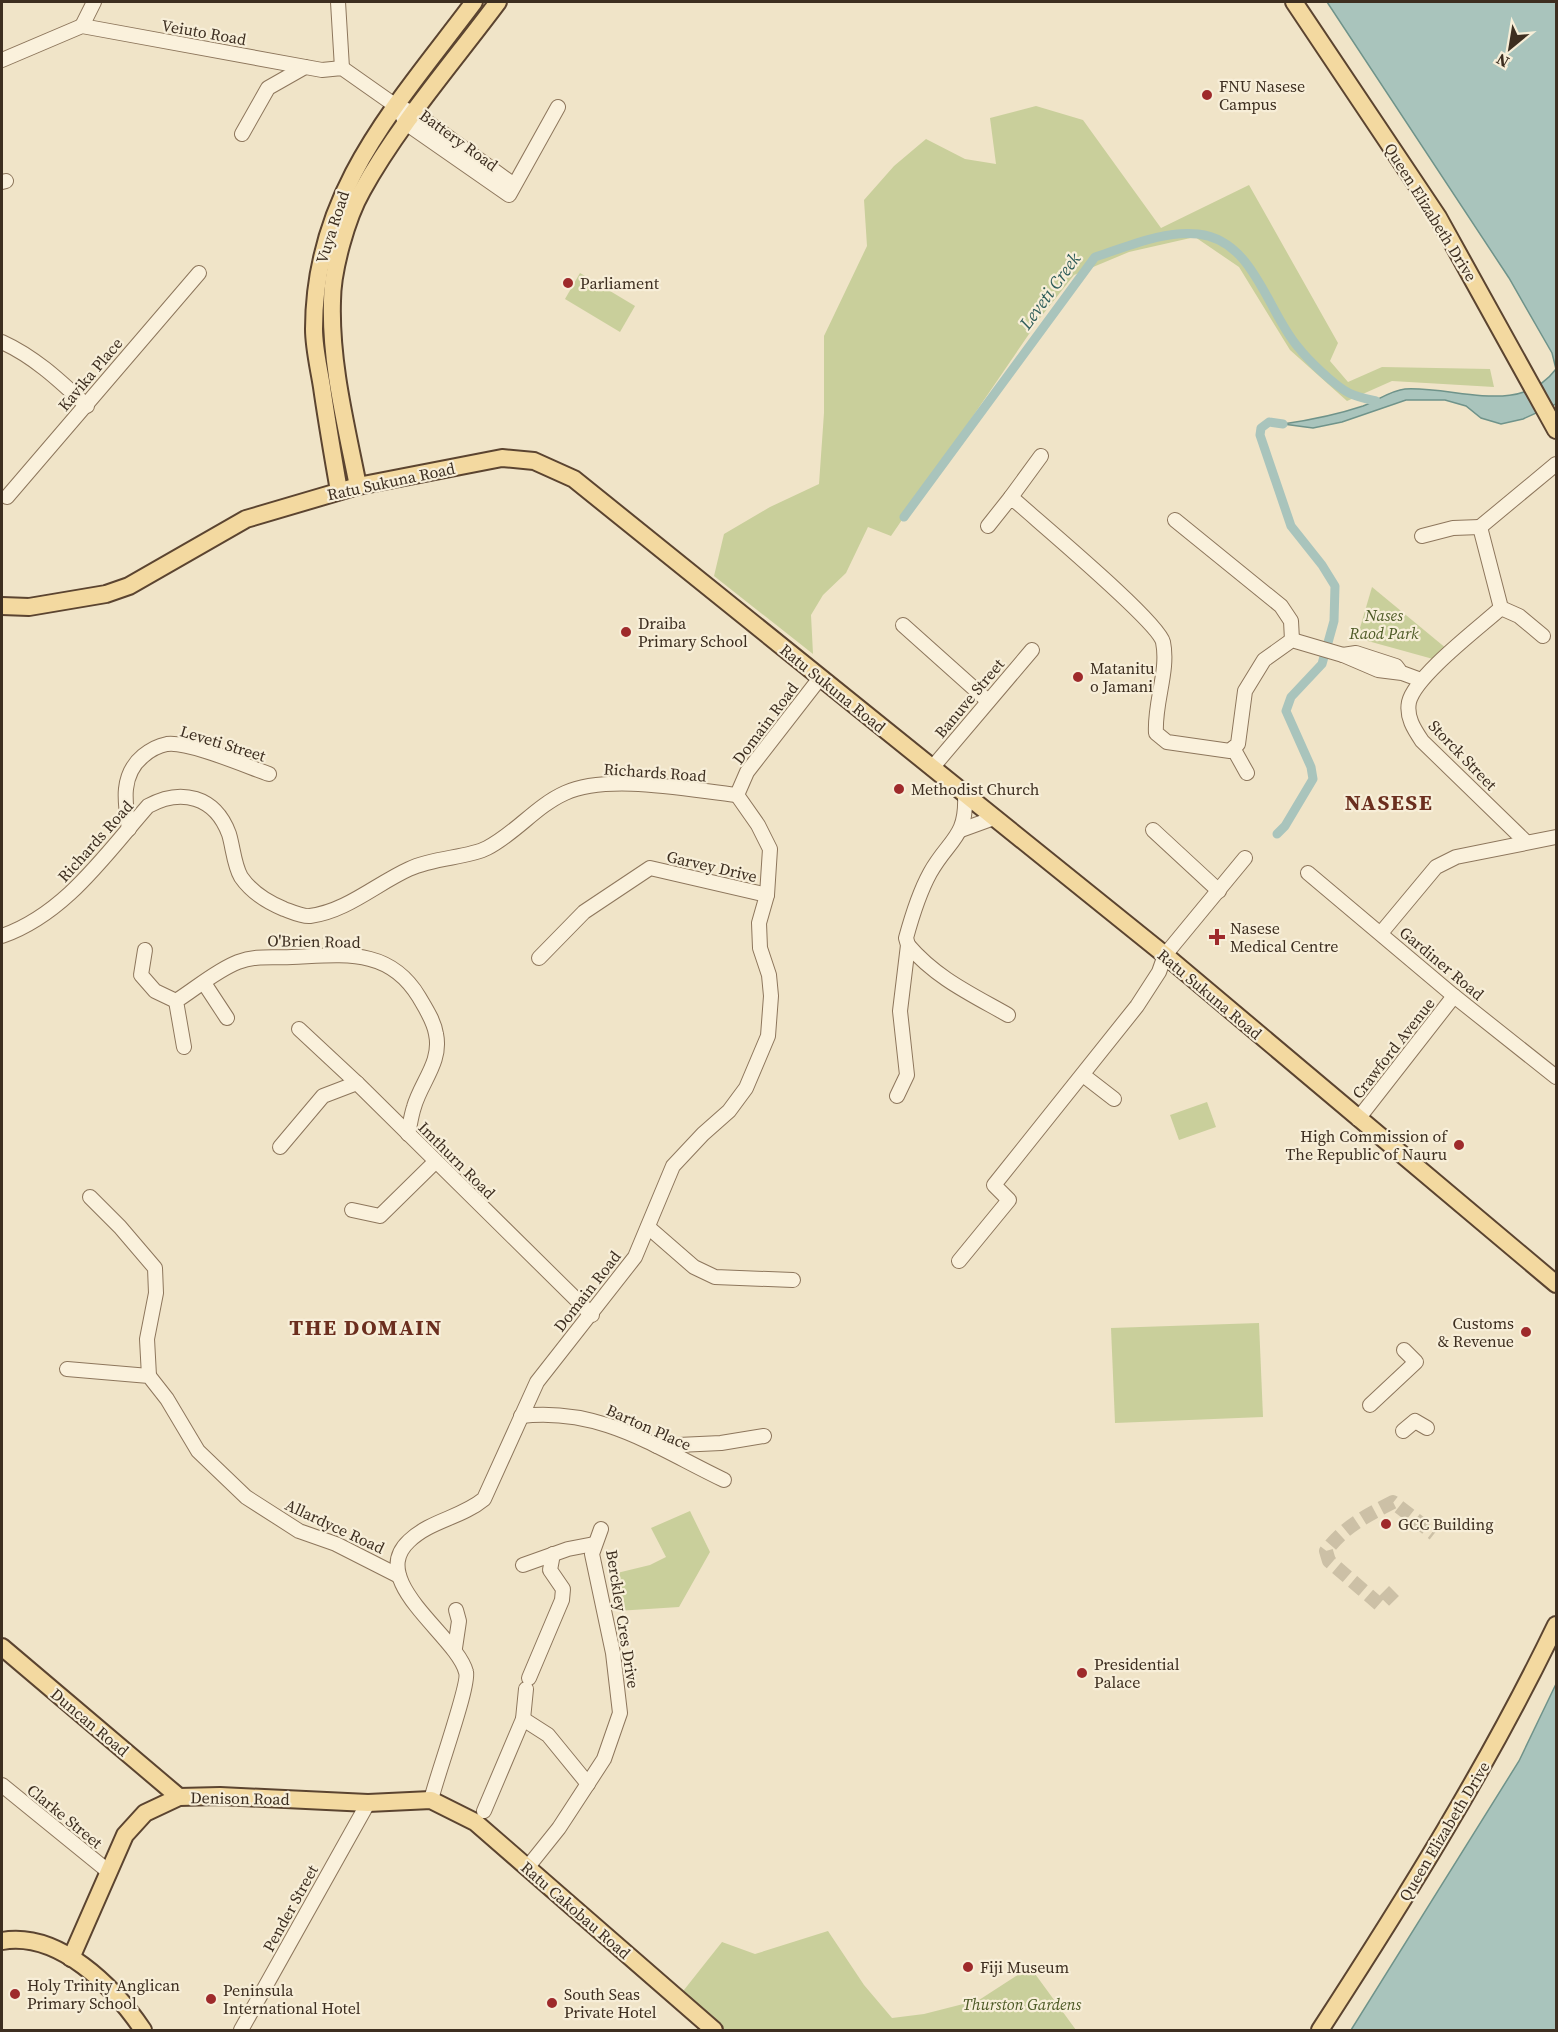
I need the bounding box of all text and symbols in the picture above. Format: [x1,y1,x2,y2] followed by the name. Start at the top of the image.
[160,14,248,50] street label: Veiuto Road
[1480,18,1540,78] north arrow
[1492,48,1513,73] text: N
[1219,75,1305,115] place label: FNU Nasese Campus
[1200,88,1214,102] marker: FNU Nasese Campus
[415,104,503,176] street label: Battery Road
[1379,139,1483,285] street label: Queen Elizabeth Drive
[310,188,354,266] street label: Vuya Road
[1013,247,1086,335] water label: Leveti Creek
[580,272,660,294] place label: Parliament
[561,276,575,290] marker: Parliament
[53,332,127,416] street label: Kavika Place
[325,457,457,505] street label: Ratu Sukuna Road
[1348,604,1419,644] park label: Nases Raod Park
[638,612,748,652] place label: Draiba Primary School
[619,625,633,639] marker: Draiba Primary School
[776,639,890,737] street label: Ratu Sukuna Road
[929,653,1009,743] street label: Banuve Street
[1090,657,1155,697] place label: Matanitu o Jamani
[1071,670,1085,684] marker: Matanitu o Jamani
[727,678,803,768] street label: Domain Road
[1424,715,1503,796] street label: Storck Street
[177,720,269,767] street label: Leveti Street
[603,757,707,787] street label: Richards Road
[911,778,1040,800] place label: Methodist Church
[892,782,906,796] marker: Methodist Church
[1345,787,1433,817] district label: NASESE
[52,795,138,887] street label: Richards Road
[665,845,759,887] street label: Garvey Drive
[1230,917,1338,957] place label: Nasese Medical Centre
[1395,921,1489,1005] street label: Gardiner Road
[1208,928,1226,946] marker: Nasese Medical Centre
[267,929,361,953] street label: O'Brien Road
[1153,944,1267,1044] street label: Ratu Sukuna Road
[1347,993,1439,1103] street label: Crawford Avenue
[414,1117,500,1203] street label: Imthurn Road
[1286,1125,1448,1165] place label: High Commission of The Republic of Nauru
[1452,1138,1466,1152] marker: High Commission of The Republic of Nauru
[548,1246,626,1336] street label: Domain Road
[289,1312,443,1342] district label: THE DOMAIN
[1438,1312,1514,1352] place label: Customs & Revenue
[1519,1325,1533,1339] marker: Customs & Revenue
[603,1398,695,1456] street label: Barton Place
[282,1493,388,1559] street label: Allardyce Road
[1398,1513,1493,1535] place label: GCC Building
[1379,1517,1393,1531] marker: GCC Building
[601,1548,645,1690] street label: Berckley Cres Drive
[1094,1653,1180,1693] place label: Presidential Palace
[1075,1666,1089,1680] marker: Presidential Palace
[46,1683,134,1761] street label: Duncan Road
[1394,1757,1494,1905] street label: Queen Elizabeth Drive
[23,1779,108,1854] street label: Clarke Street
[190,1786,290,1810] street label: Denison Road
[516,1856,636,1964] street label: Ratu Cakobau Road
[257,1860,323,1955] street label: Pender Street
[980,1956,1069,1978] place label: Fiji Museum
[961,1960,975,1974] marker: Fiji Museum
[27,1974,180,2014] place label: Holy Trinity Anglican Primary School
[223,1979,361,2019] place label: Peninsula International Hotel
[564,1983,657,2023] place label: South Seas Private Hotel
[8,1987,22,2001] marker: Holy Trinity Anglican Primary School
[204,1992,218,2006] marker: Peninsula International Hotel
[963,1993,1081,2015] park label: Thurston Gardens
[545,1996,559,2010] marker: South Seas Private Hotel

